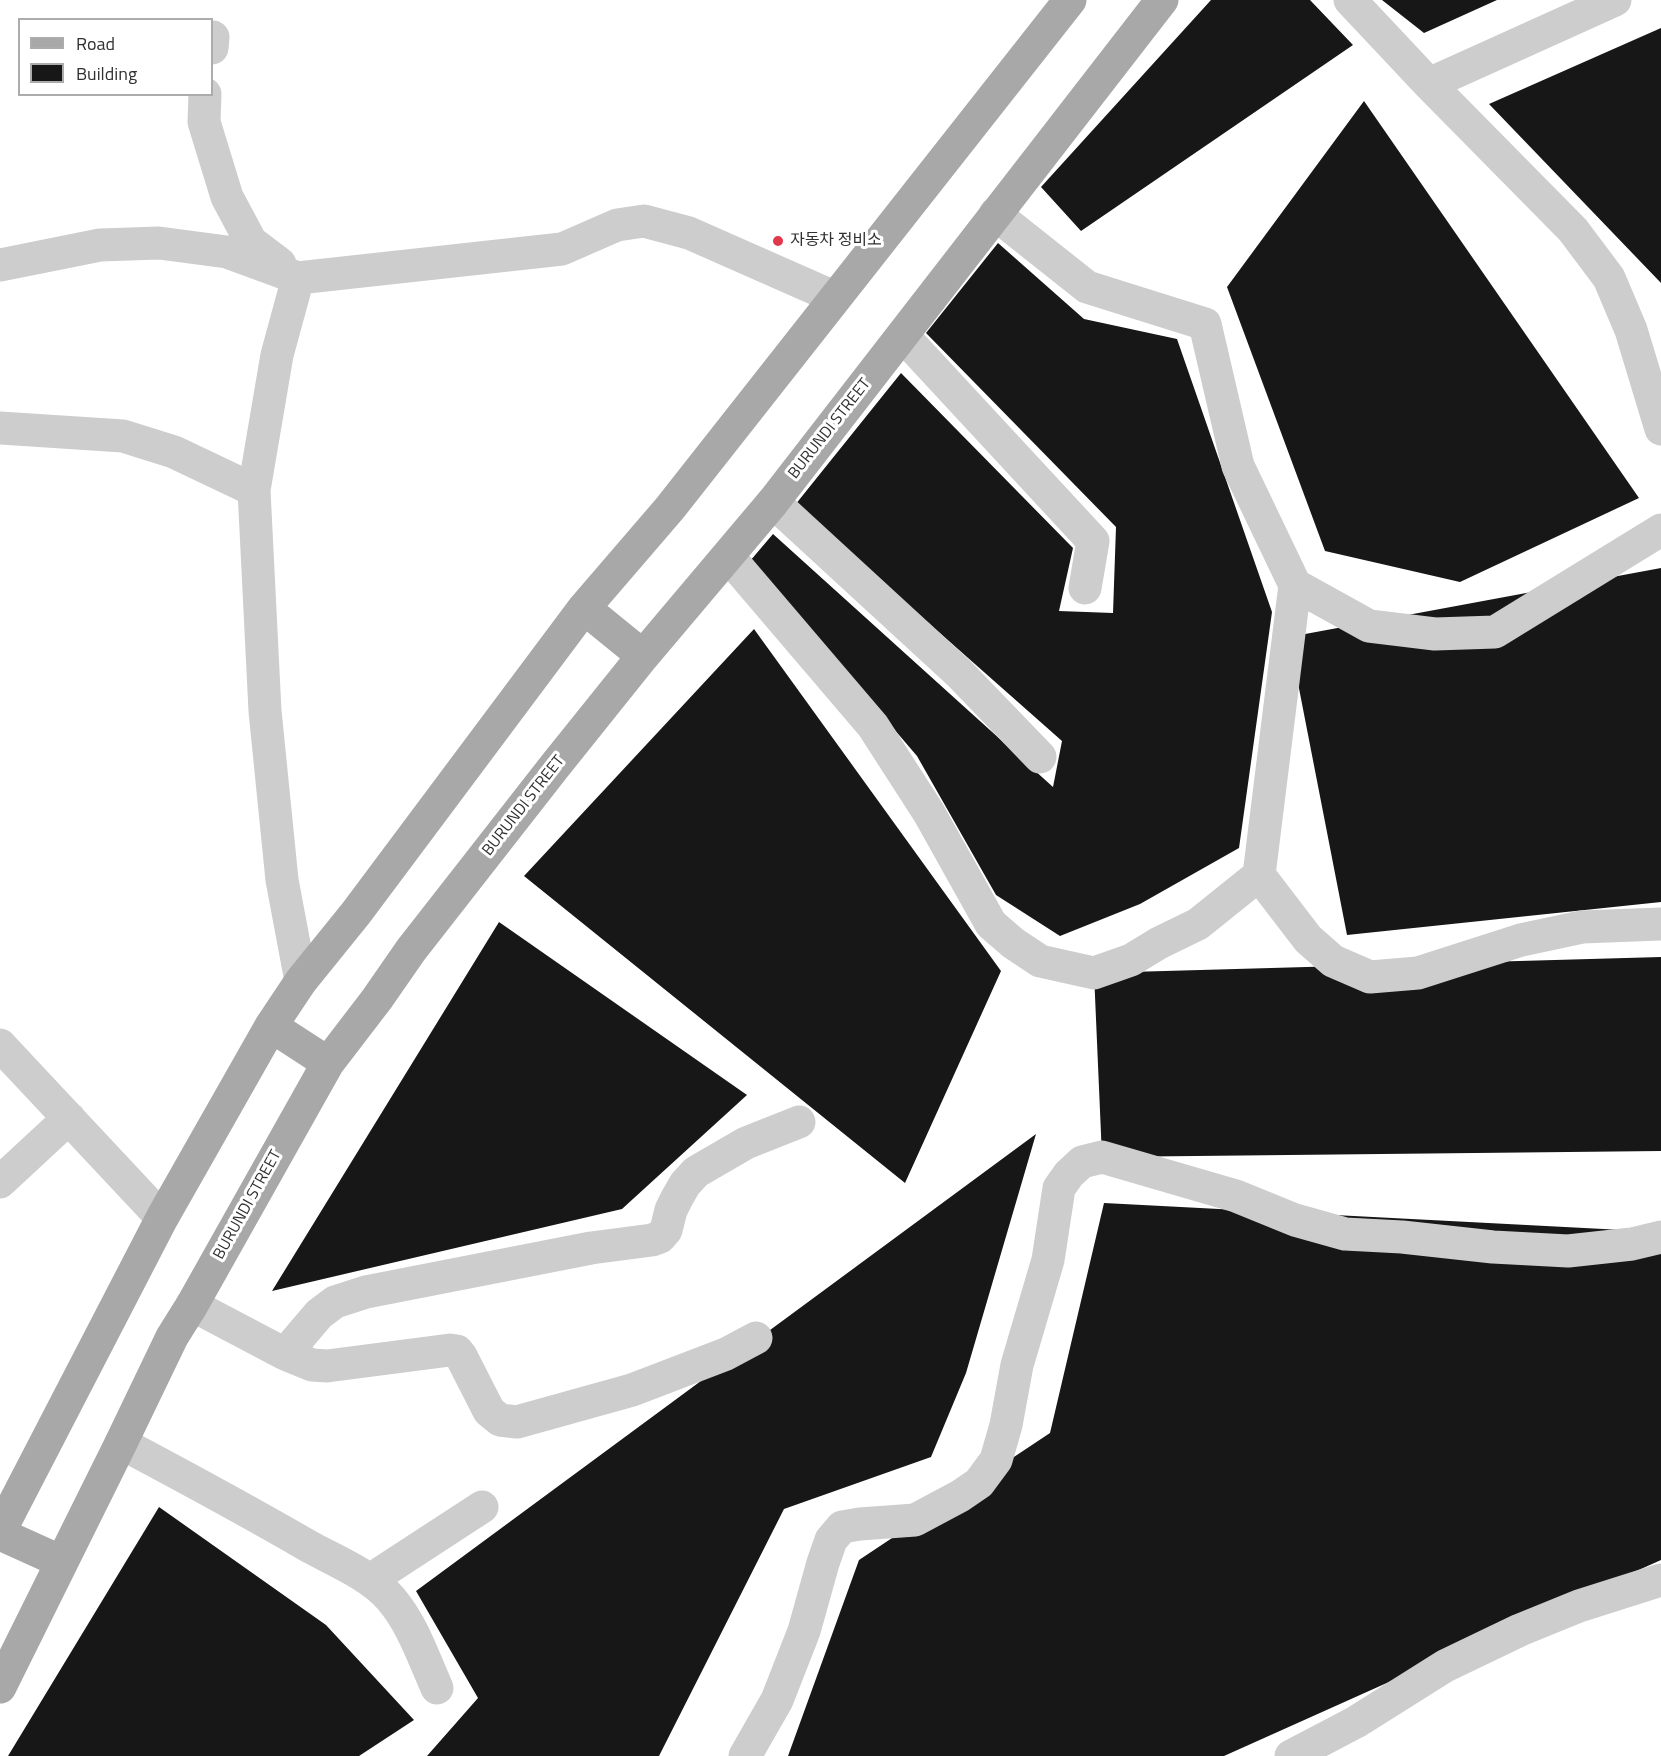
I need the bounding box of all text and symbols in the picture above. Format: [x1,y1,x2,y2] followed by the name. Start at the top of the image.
[18,18,213,96] legend
[76,30,115,57] text: Road
[76,60,137,87] text: Building
[790,231,882,251] place label: 자동차 정비소
[771,234,785,248] marker: 자동차 정비소
[785,375,875,483] street label: BURUNDI STREET
[479,752,569,860] street label: BURUNDI STREET
[210,1147,286,1263] street label: BURUNDI STREET

